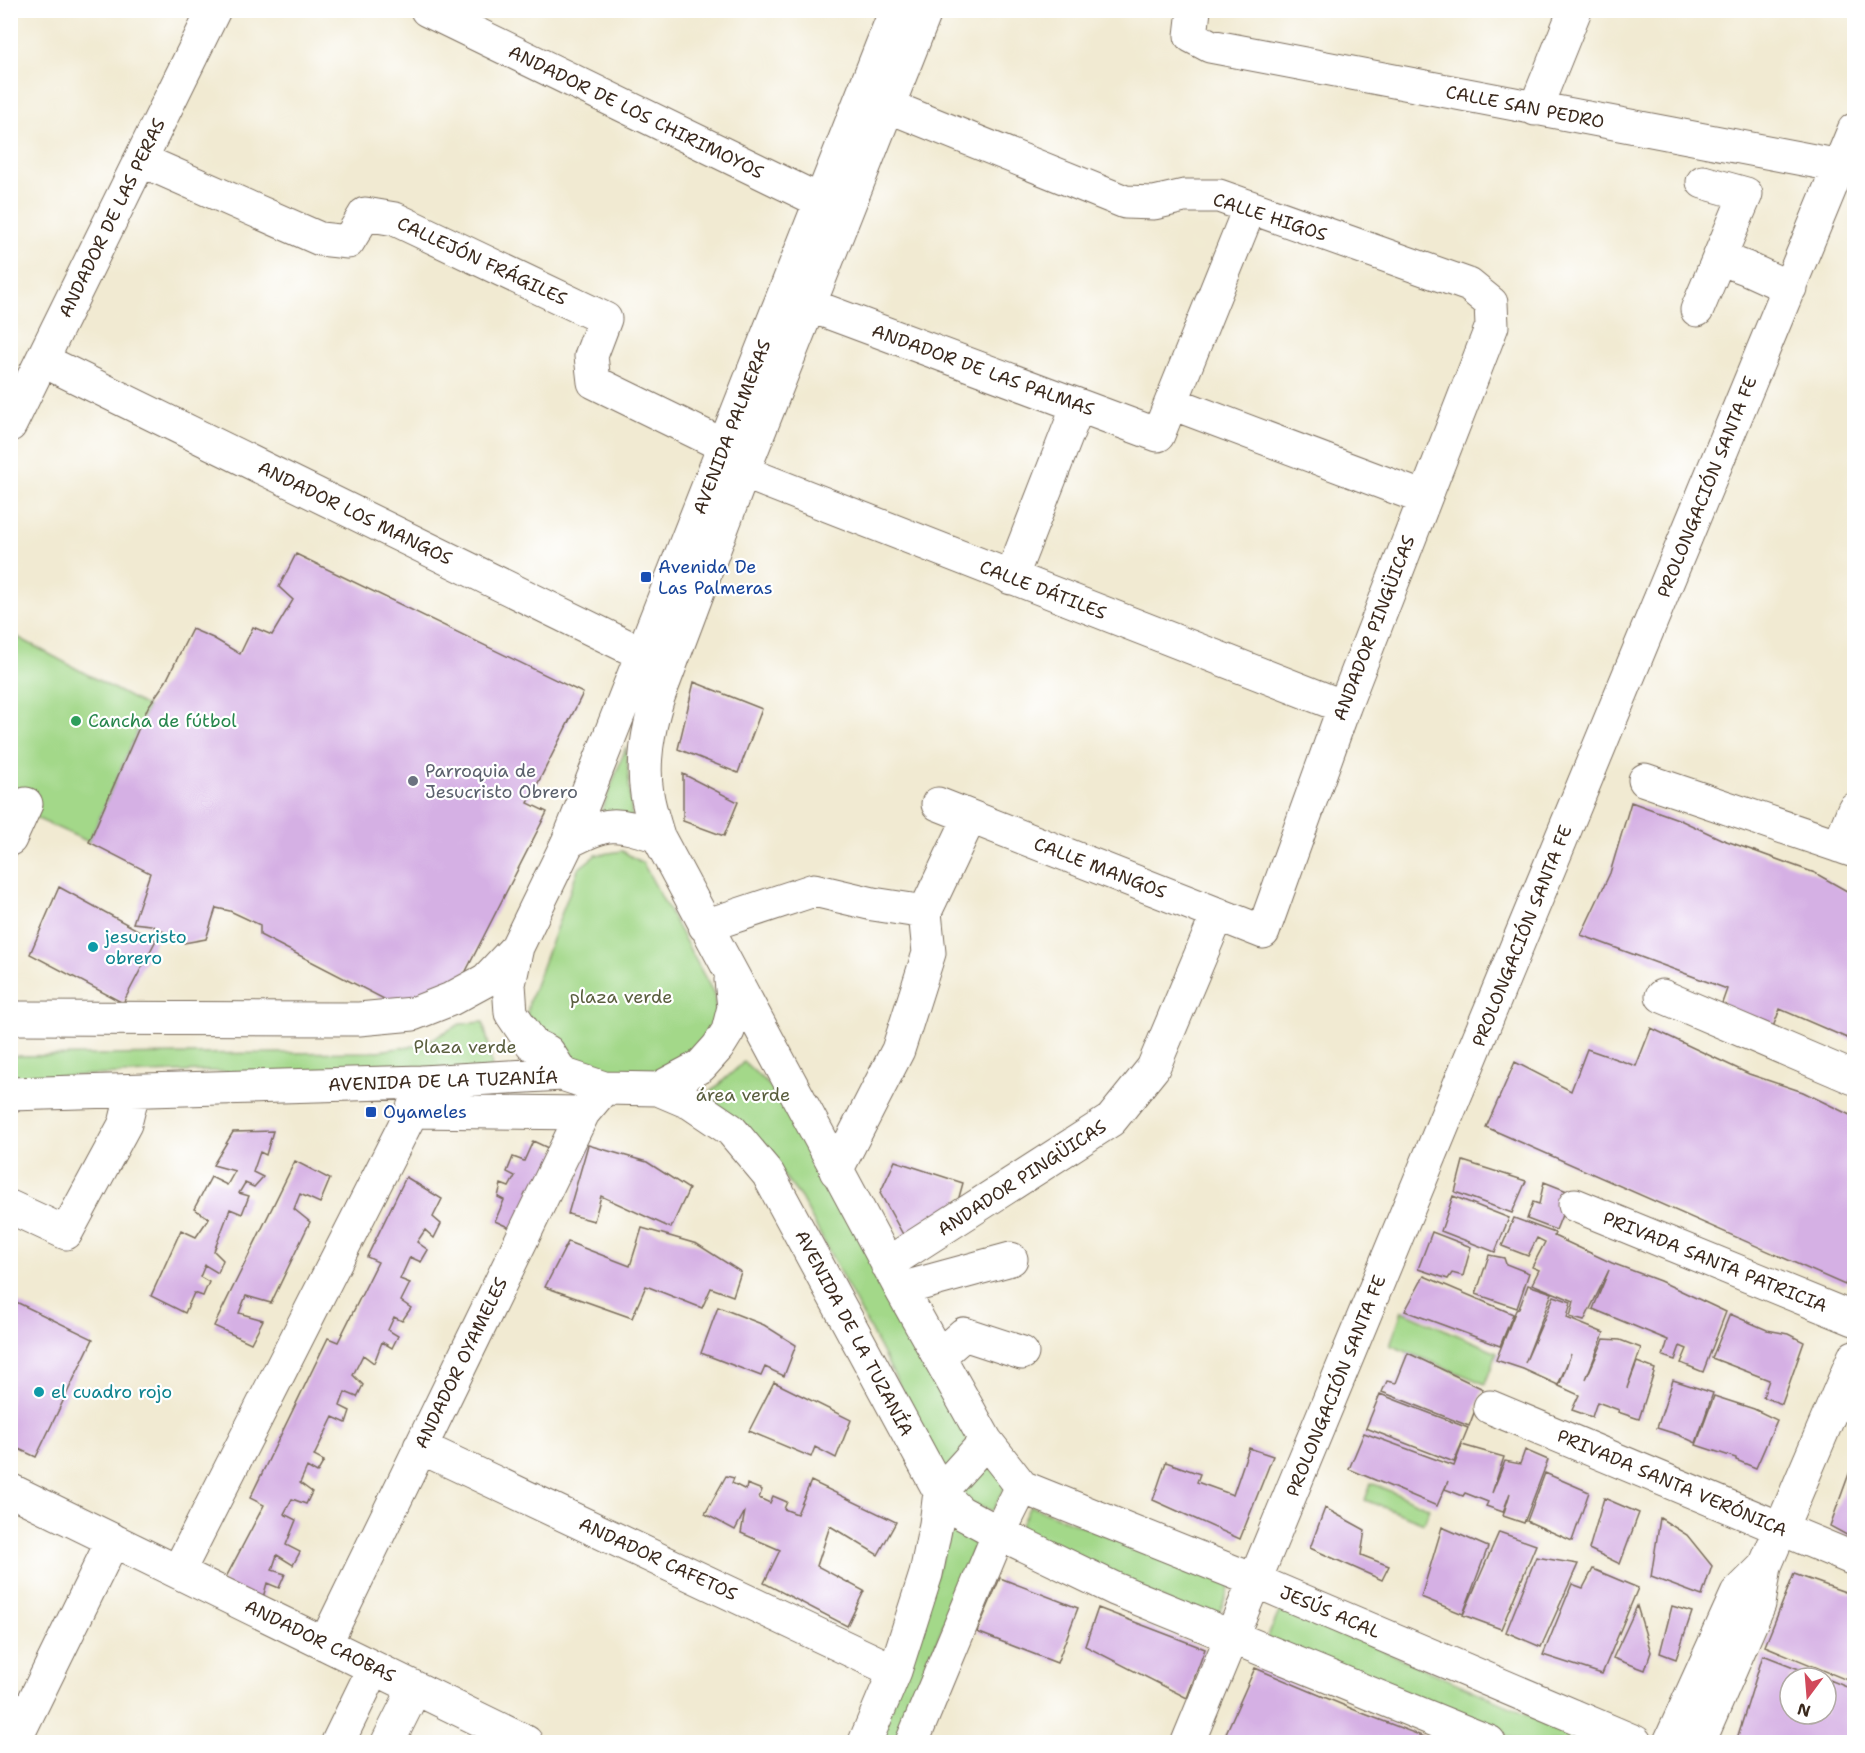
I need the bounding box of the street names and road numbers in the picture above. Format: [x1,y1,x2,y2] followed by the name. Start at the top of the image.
[504,40,768,184] street label: ANDADOR DE LOS CHIRIMOYOS
[1444,80,1606,134] street label: CALLE SAN PEDRO
[53,114,171,322] street label: ANDADOR DE LAS PERAS
[1210,187,1330,247] street label: CALLE HIGOS
[393,211,571,311] street label: CALLEJÓN FRÁGILES
[868,319,1098,421] street label: ANDADOR DE LAS PALMAS
[688,336,776,518] street label: AVENIDA PALMERAS
[1651,373,1763,601] street label: PROLONGACIÓN SANTA FE
[254,455,456,571] street label: ANDADOR LOS MANGOS
[1328,532,1420,724] street label: ANDADOR PINGÜICAS
[976,555,1110,625] street label: CALLE DÁTILES
[1466,822,1578,1050] street label: PROLONGACIÓN SANTA FE
[1030,832,1170,904] street label: CALLE MANGOS
[328,1065,558,1097] street label: AVENIDA DE LA TUZANÍA
[933,1114,1111,1242] street label: ANDADOR PINGÜICAS
[1599,1206,1831,1318] street label: PRIVADA SANTA PATRICIA
[789,1226,919,1440] street label: AVENIDA DE LA TUZANÍA
[1280,1272,1392,1500] street label: PROLONGACIÓN SANTA FE
[409,1273,513,1453] street label: ANDADOR OYAMELES
[1553,1424,1791,1542] street label: PRIVADA SANTA VERÓNICA
[575,1512,741,1606] street label: ANDADOR CAFETOS
[1276,1580,1384,1644] street label: JESÚS ACAL
[241,1594,399,1688] street label: ANDADOR CAOBAS

